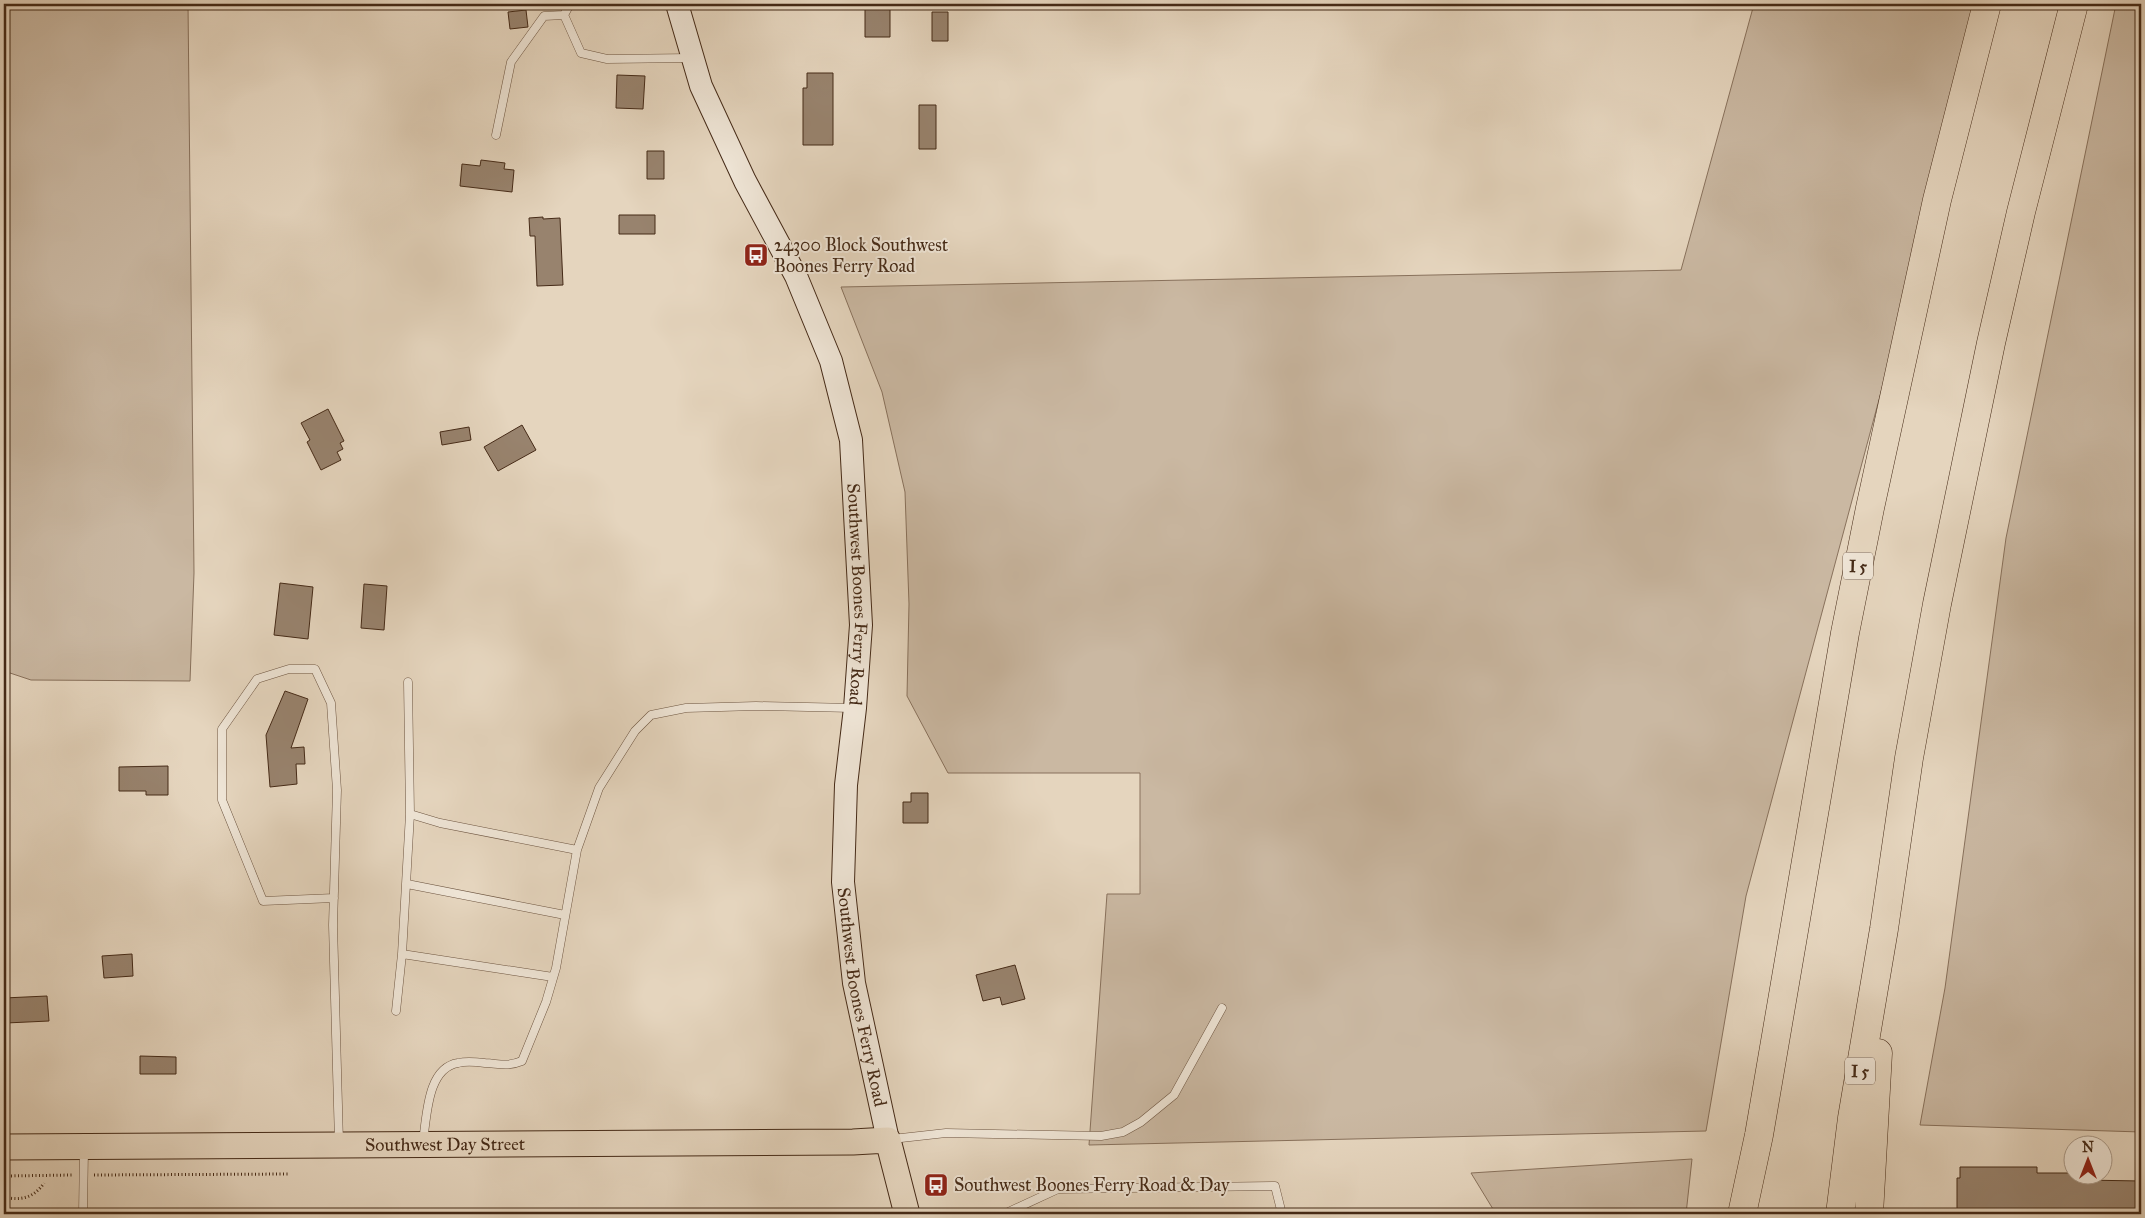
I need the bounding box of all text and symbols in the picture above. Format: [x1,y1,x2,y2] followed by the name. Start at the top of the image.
[774,234,949,277] place label: 24300 Block Southwest Boones Ferry Road
[743,242,769,268] bus stop icon: 24300 Block Southwest Boones Ferry Road
[842,483,872,706] street label: Southwest Boones Ferry Road
[1843,552,1873,580] road number: I 5
[833,886,891,1109] street label: Southwest Boones Ferry Road
[1845,1058,1875,1084] road number: I 5
[365,1133,526,1156] street label: Southwest Day Street
[2062,1136,2112,1186] north arrow
[2082,1139,2094,1156] text: N
[923,1172,949,1198] bus stop icon: Southwest Boones Ferry Road & Day
[954,1174,1230,1196] place label: Southwest Boones Ferry Road & Day

